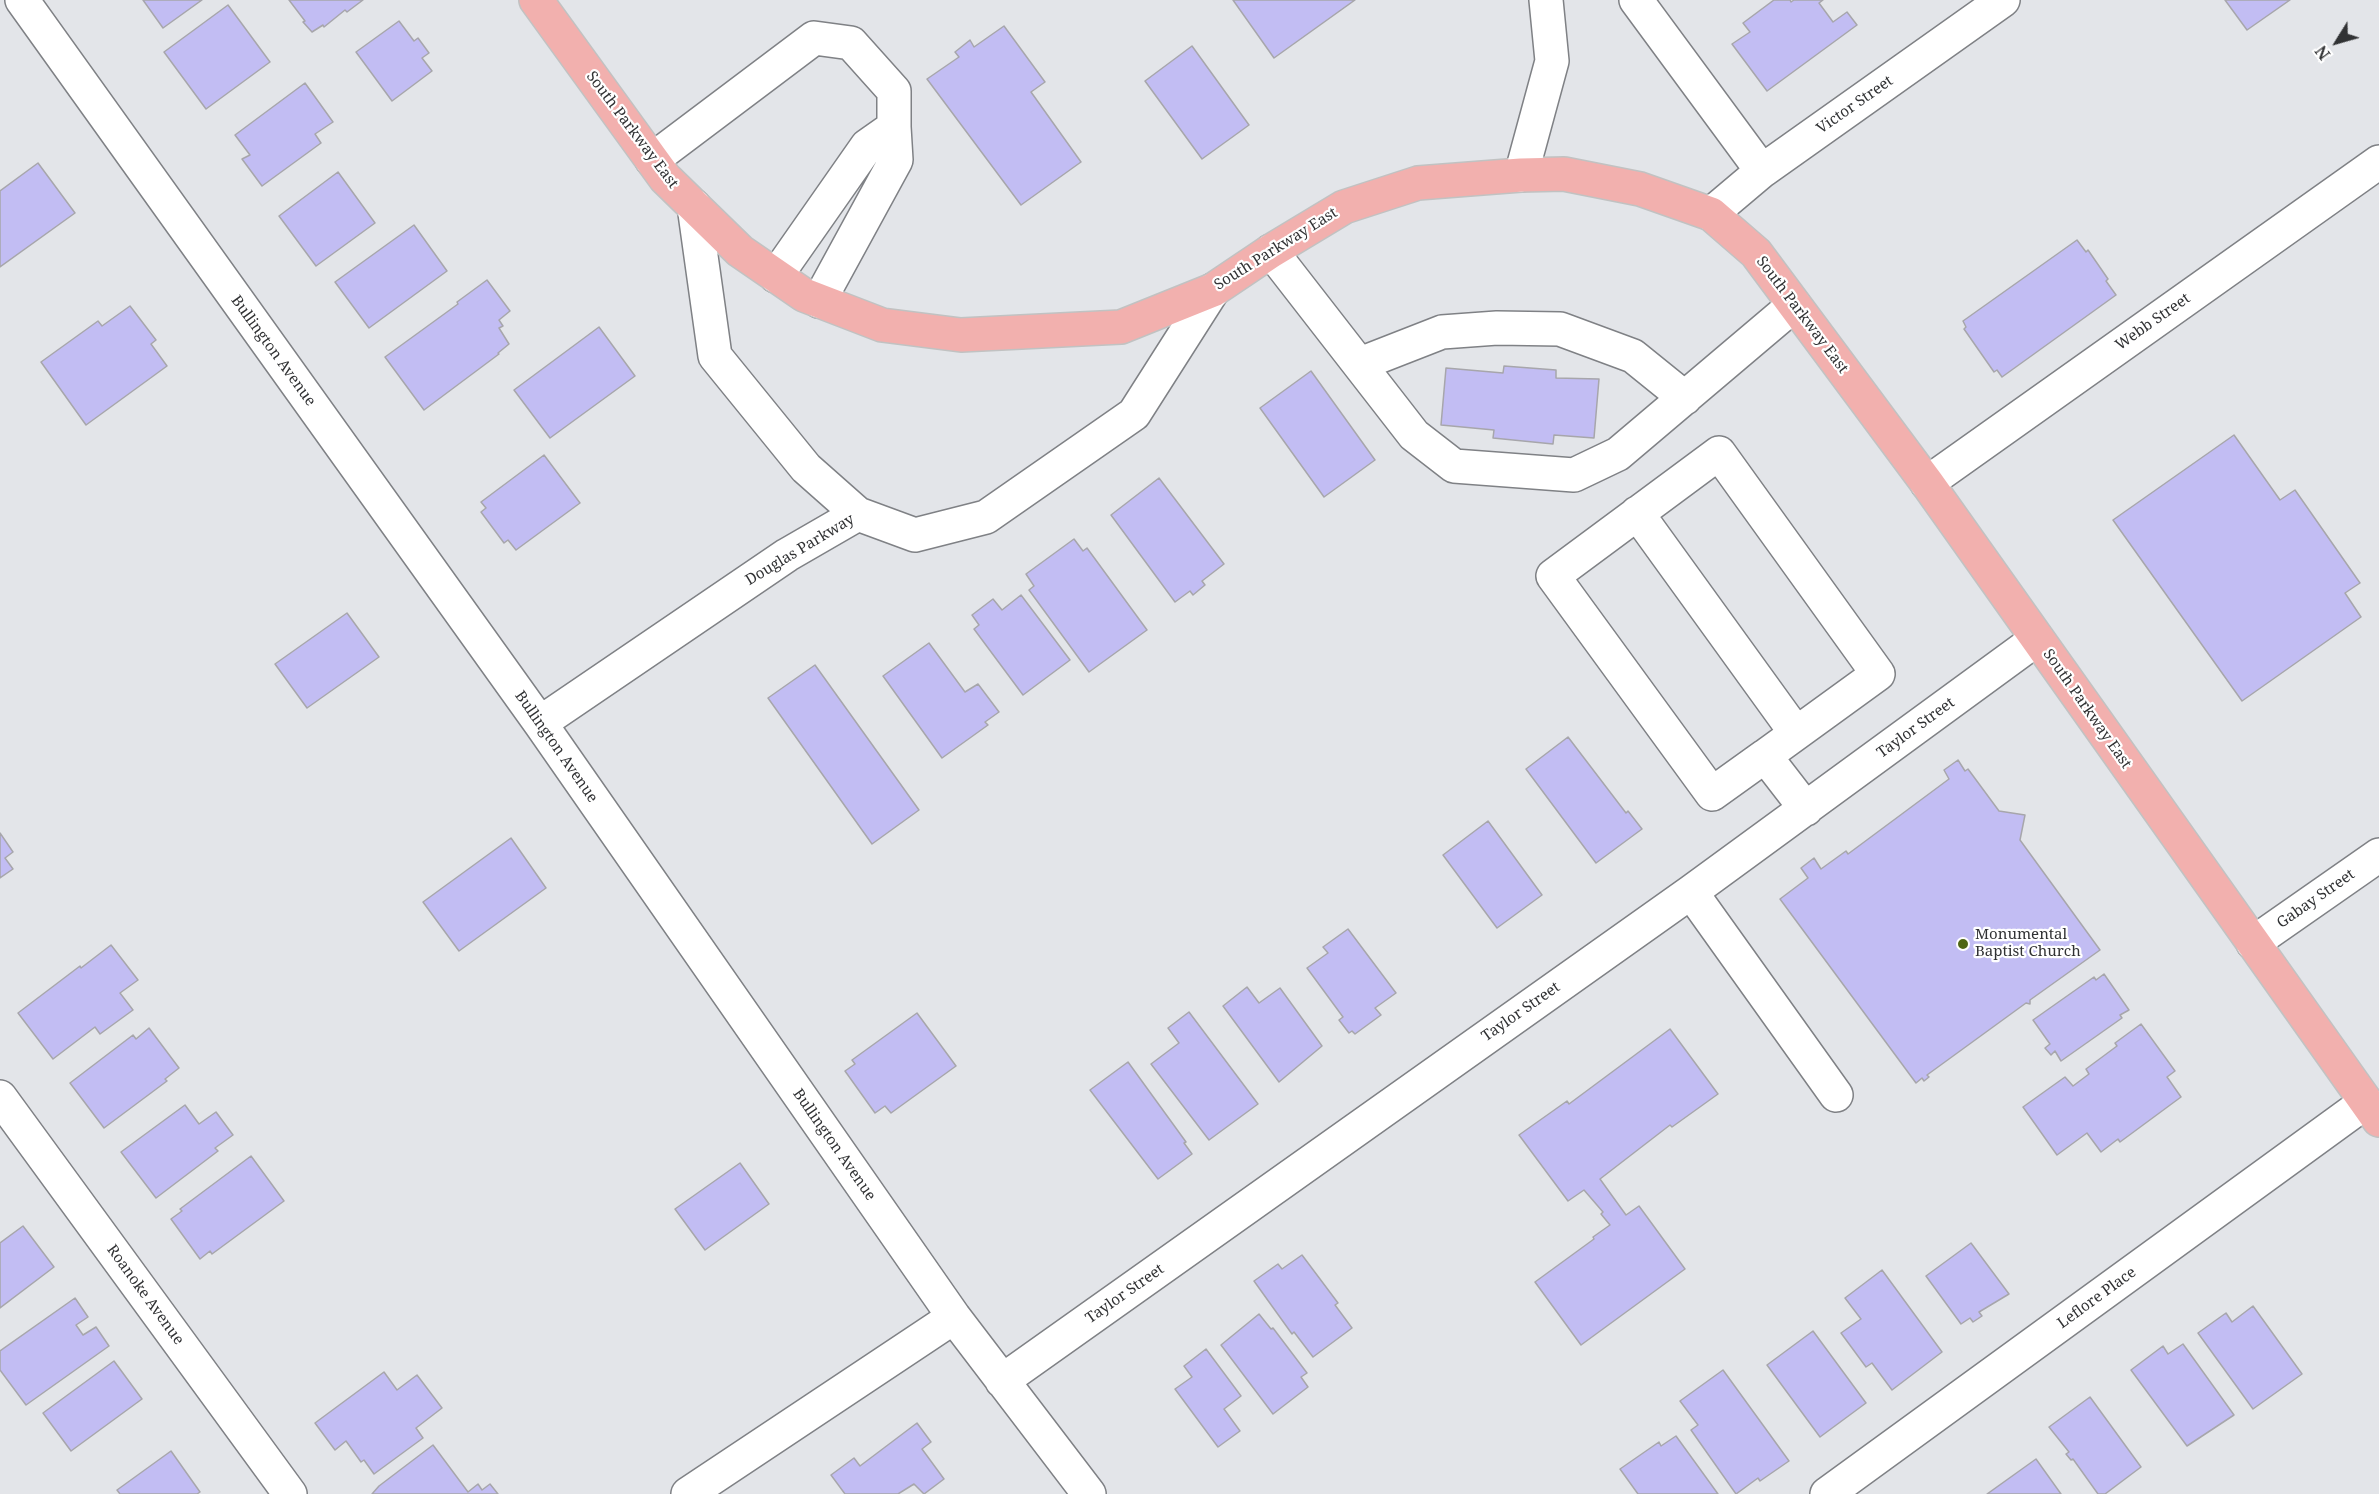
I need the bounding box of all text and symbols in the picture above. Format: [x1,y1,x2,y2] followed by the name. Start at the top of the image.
[2307,12,2367,72] north arrow
[2310,41,2335,64] text: N
[582,68,682,192] street label: South Parkway East
[1813,72,1897,138] street label: Victor Street
[1211,204,1341,294] street label: South Parkway East
[1752,253,1852,377] street label: South Parkway East
[2112,290,2194,354] street label: Webb Street
[227,292,319,410] street label: Bullington Avenue
[742,510,858,590] street label: Douglas Parkway
[2039,646,2135,772] street label: South Parkway East
[511,688,601,806] street label: Bullington Avenue
[1874,694,1958,762] street label: Taylor Street
[2274,866,2358,932] street label: Gabay Street
[1975,926,2081,961] place label: Monumental Baptist Church
[1956,937,1970,951] marker: Monumental Baptist Church
[1478,978,1564,1046] street label: Taylor Street
[789,1086,879,1204] street label: Bullington Avenue
[103,1241,187,1349] street label: Roanoke Avenue
[1082,1260,1168,1328] street label: Taylor Street
[2054,1264,2140,1332] street label: Leflore Place

